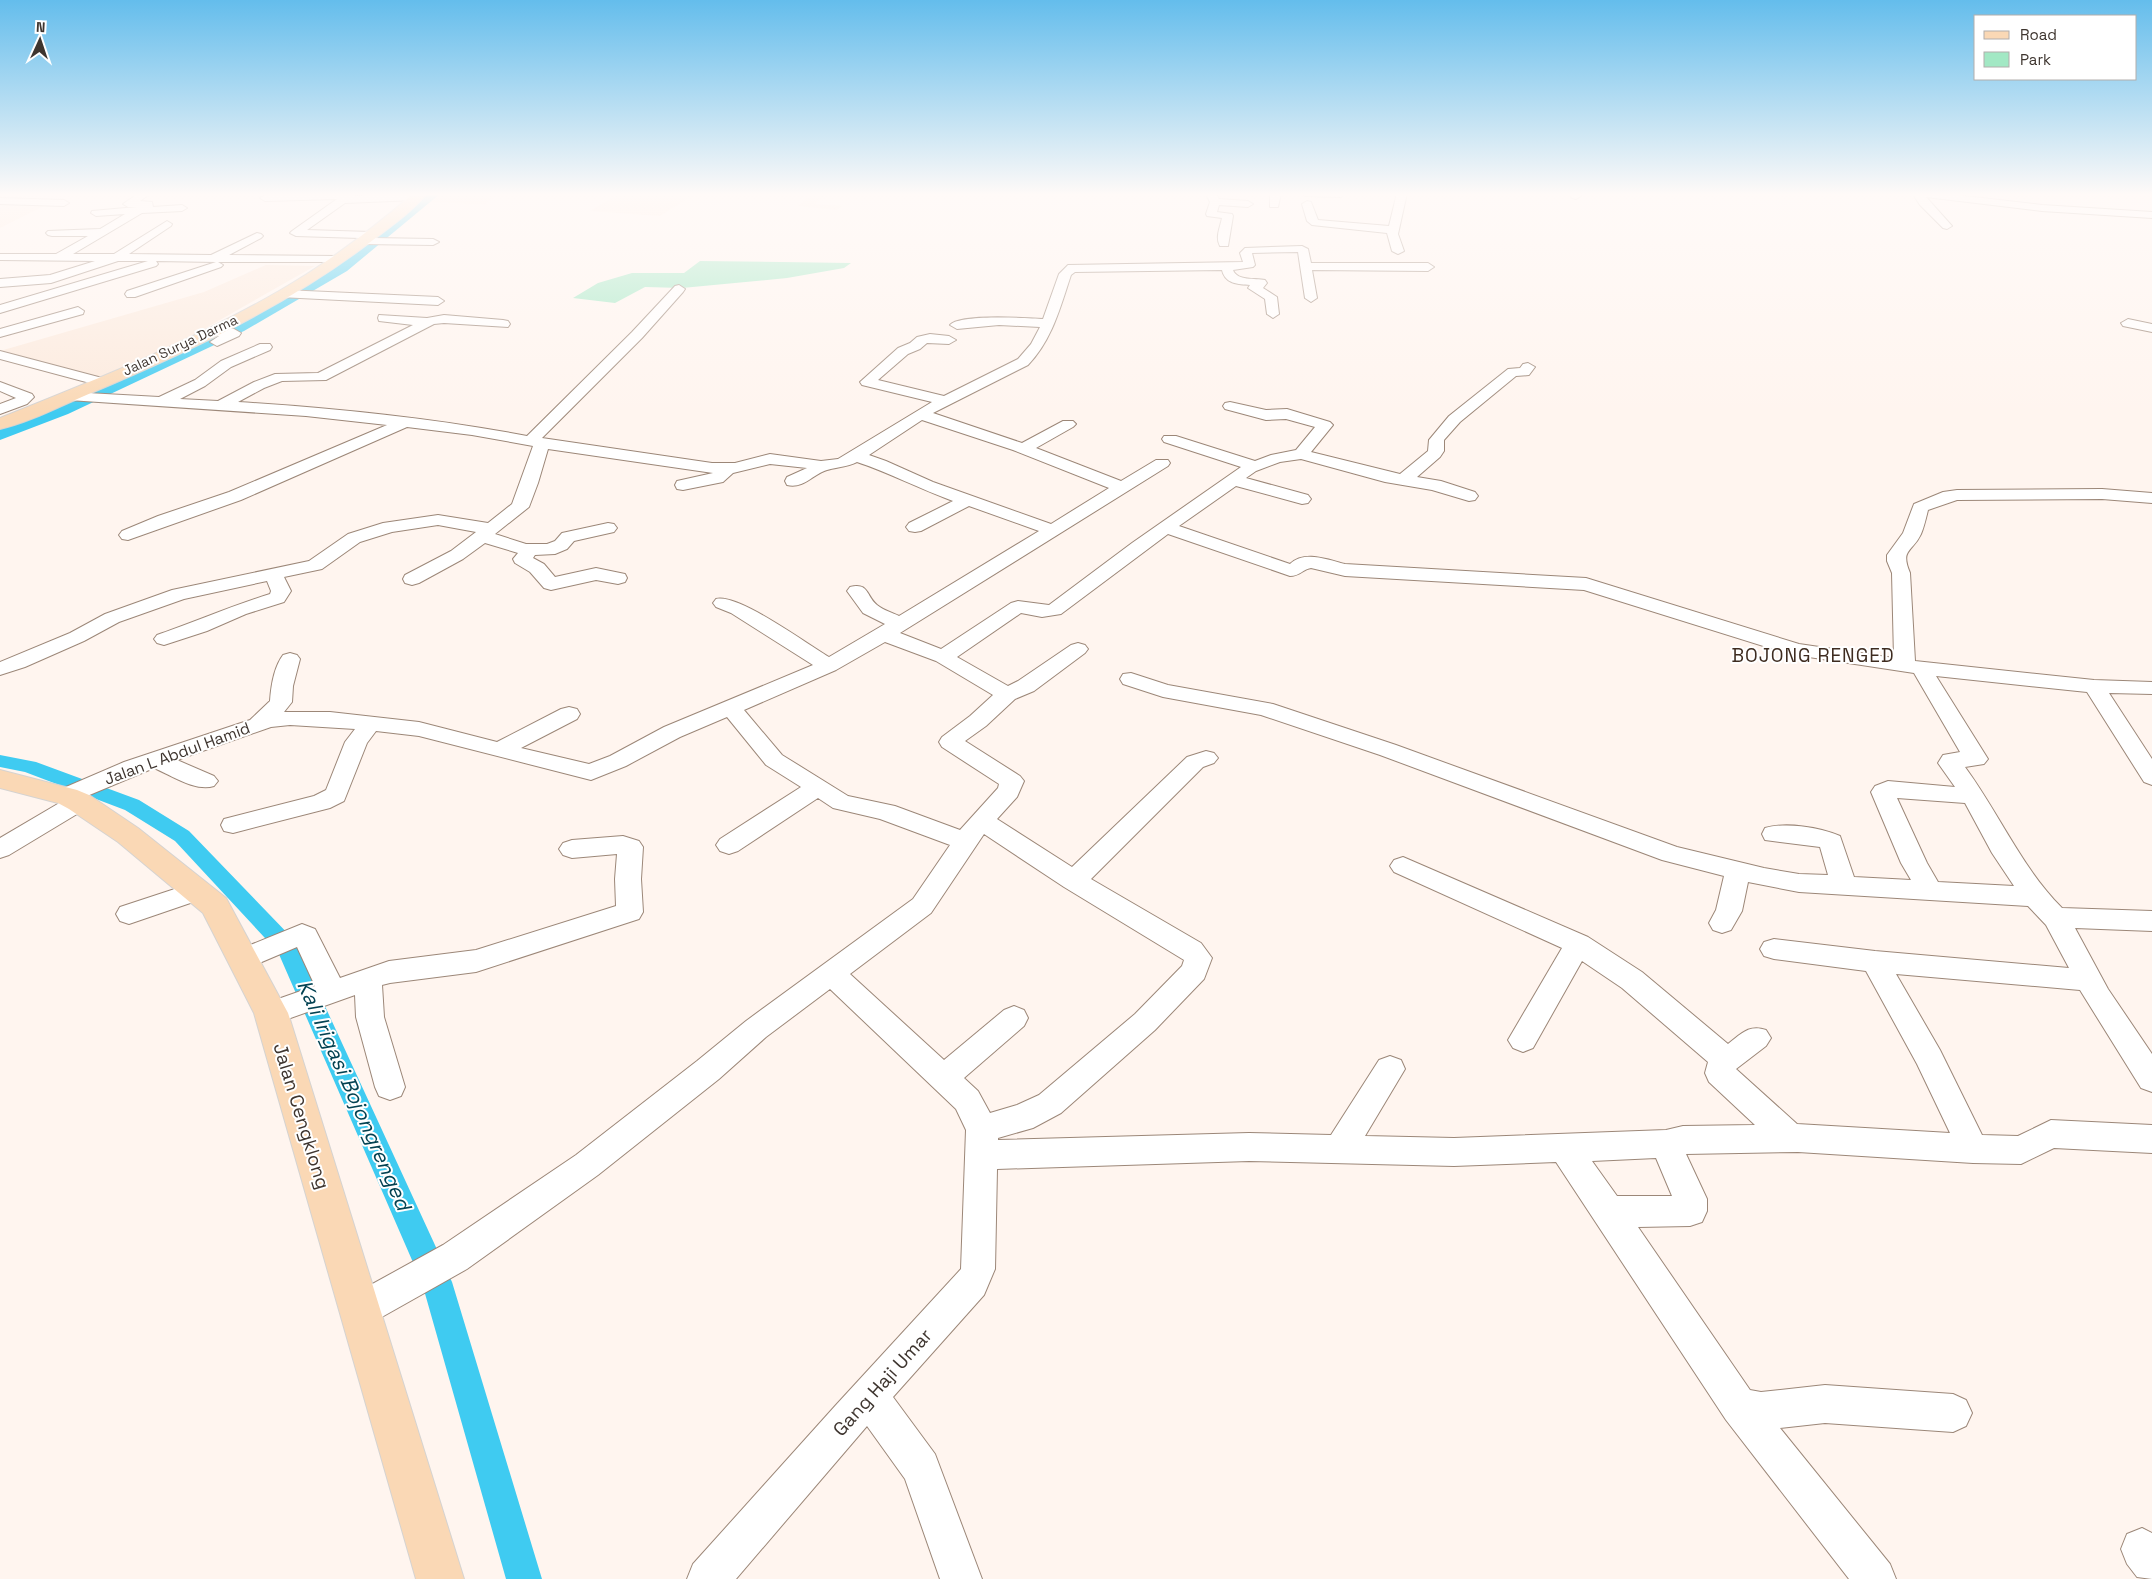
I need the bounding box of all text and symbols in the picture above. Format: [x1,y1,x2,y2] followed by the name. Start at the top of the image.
[15,15,65,65] north arrow
[1974,15,2137,80] legend
[36,18,46,36] text: N
[2020,25,2057,44] text: Road
[2020,50,2051,69] text: Park
[120,310,240,380] street label: Jalan Surya Darma
[1731,643,1895,668] district label: BOJONG RENGED
[101,717,253,790] street label: Jalan L Abdul Hamid
[291,975,419,1217] water label: Kali Irigasi Bojongrenged
[267,1040,336,1192] street label: Jalan Cengklong
[827,1323,937,1442] street label: Gang Haji Umar

